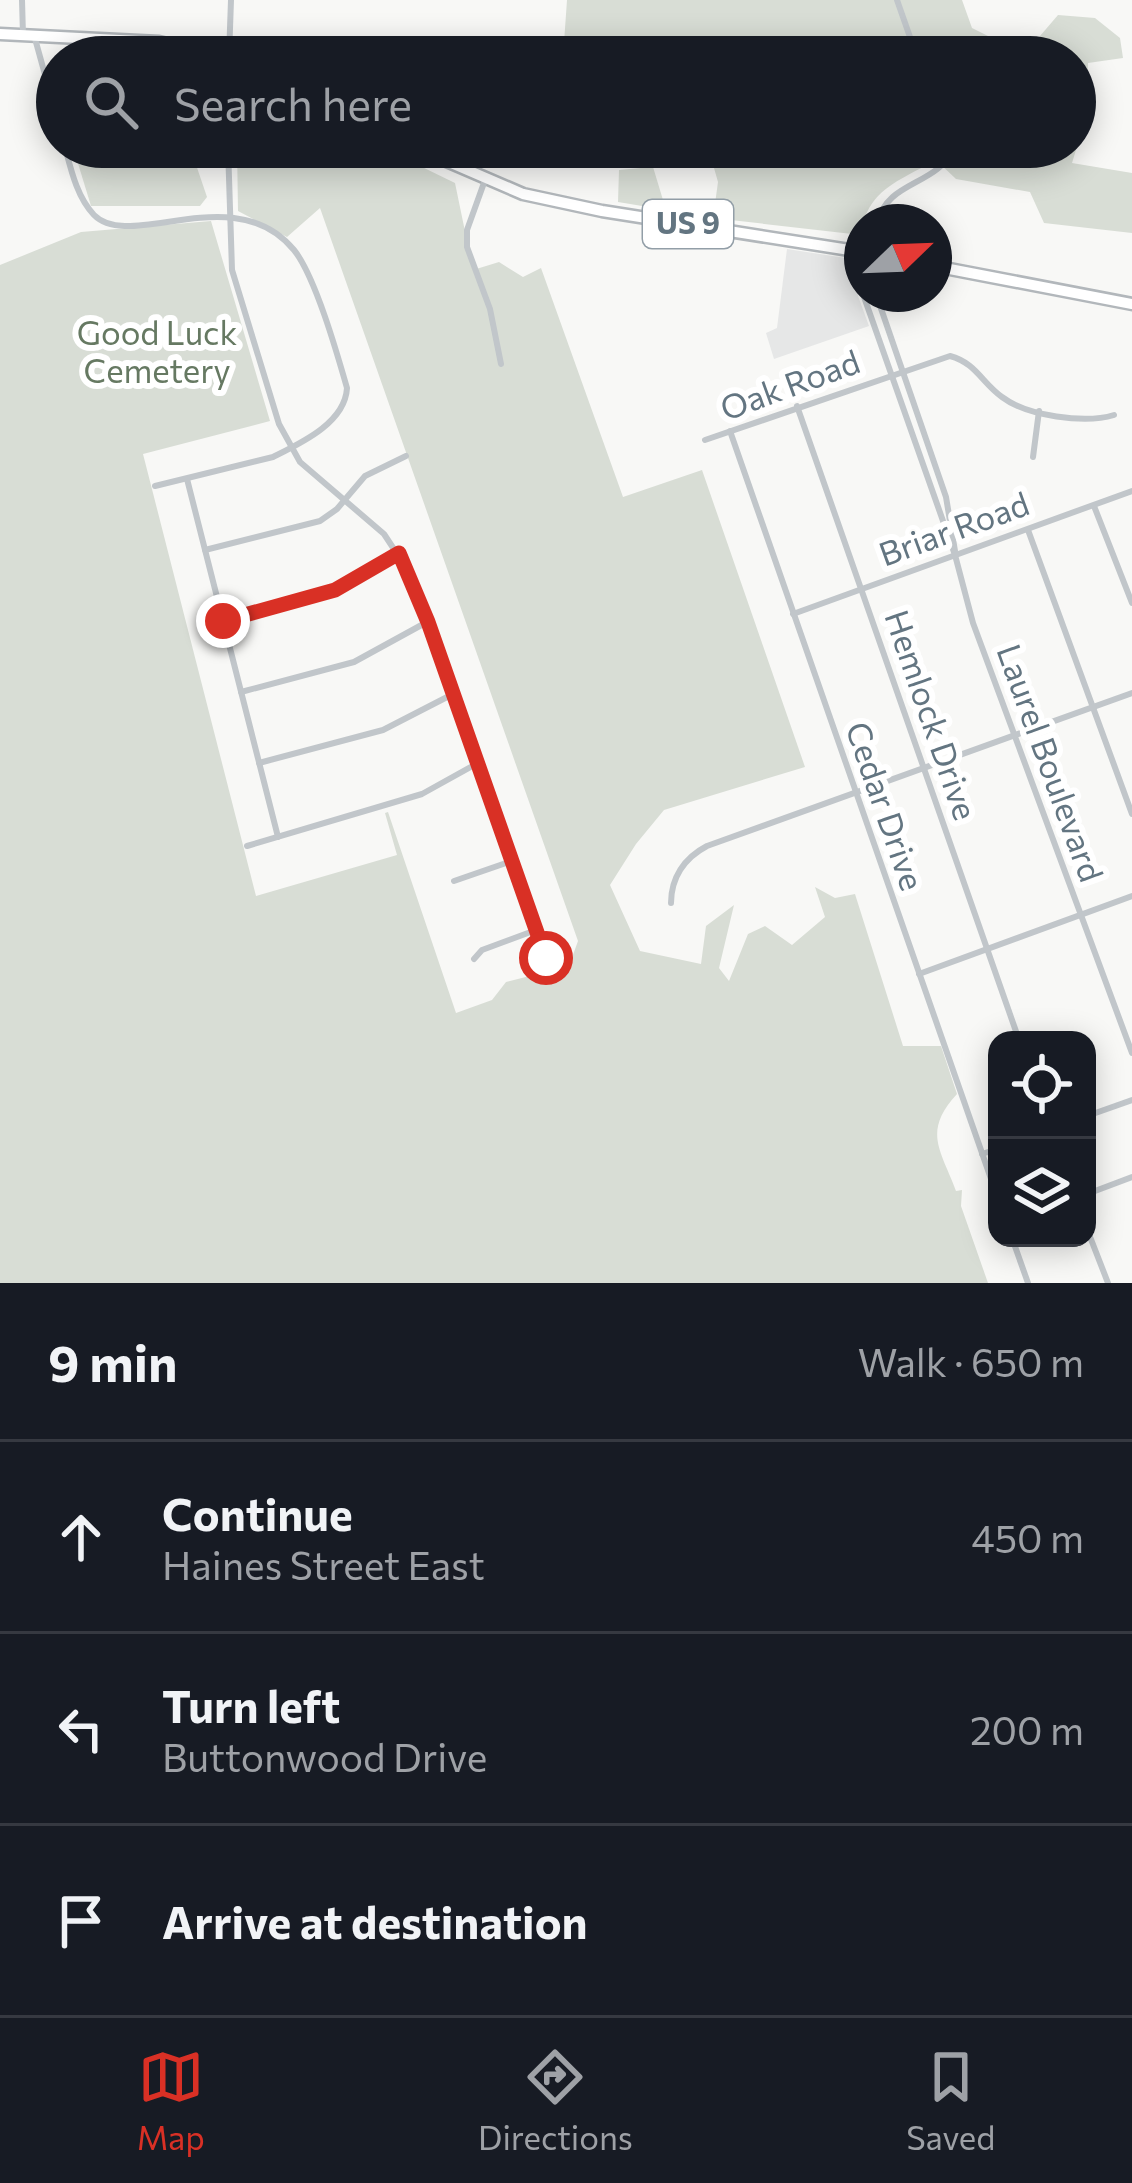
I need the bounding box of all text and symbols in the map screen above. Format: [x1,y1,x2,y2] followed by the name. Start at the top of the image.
[36,36,1096,168] search box
[78,69,144,135] icon: search
[174,75,412,130] text: Search here
[643,200,733,248] road number: US 9
[844,204,952,312] north arrow
[77,311,237,390] park label: Good Luck Cemetery
[714,339,865,428] street label: Oak Road
[873,482,1034,574] street label: Briar Road
[196,594,250,648] route end
[877,604,987,825] street label: Hemlock Drive
[989,638,1113,887] street label: Laurel Boulevard
[838,716,934,895] street label: Cedar Drive
[519,931,573,985] route start
[988,1031,1096,1247] map controls
[988,1031,1096,1139] button: locate
[988,1139,1096,1247] button: layers
[48,1330,177,1393] text: 9 min
[858,1337,1084,1385] text: Walk · 650 m
[162,1485,353,1540] text: Continue
[48,1504,114,1570] icon: ahead
[971,1513,1084,1561] text: 450 m
[162,1540,485,1588] text: Haines Street East
[162,1677,340,1732] text: Turn left
[48,1696,114,1762] icon: left
[970,1705,1084,1753] text: 200 m
[162,1732,487,1780] text: Buttonwood Drive
[48,1888,114,1954] icon: arrive
[162,1893,588,1948] text: Arrive at destination
[137,2044,205,2157] tab: Map
[478,2044,633,2157] tab: Directions
[906,2044,995,2157] tab: Saved

